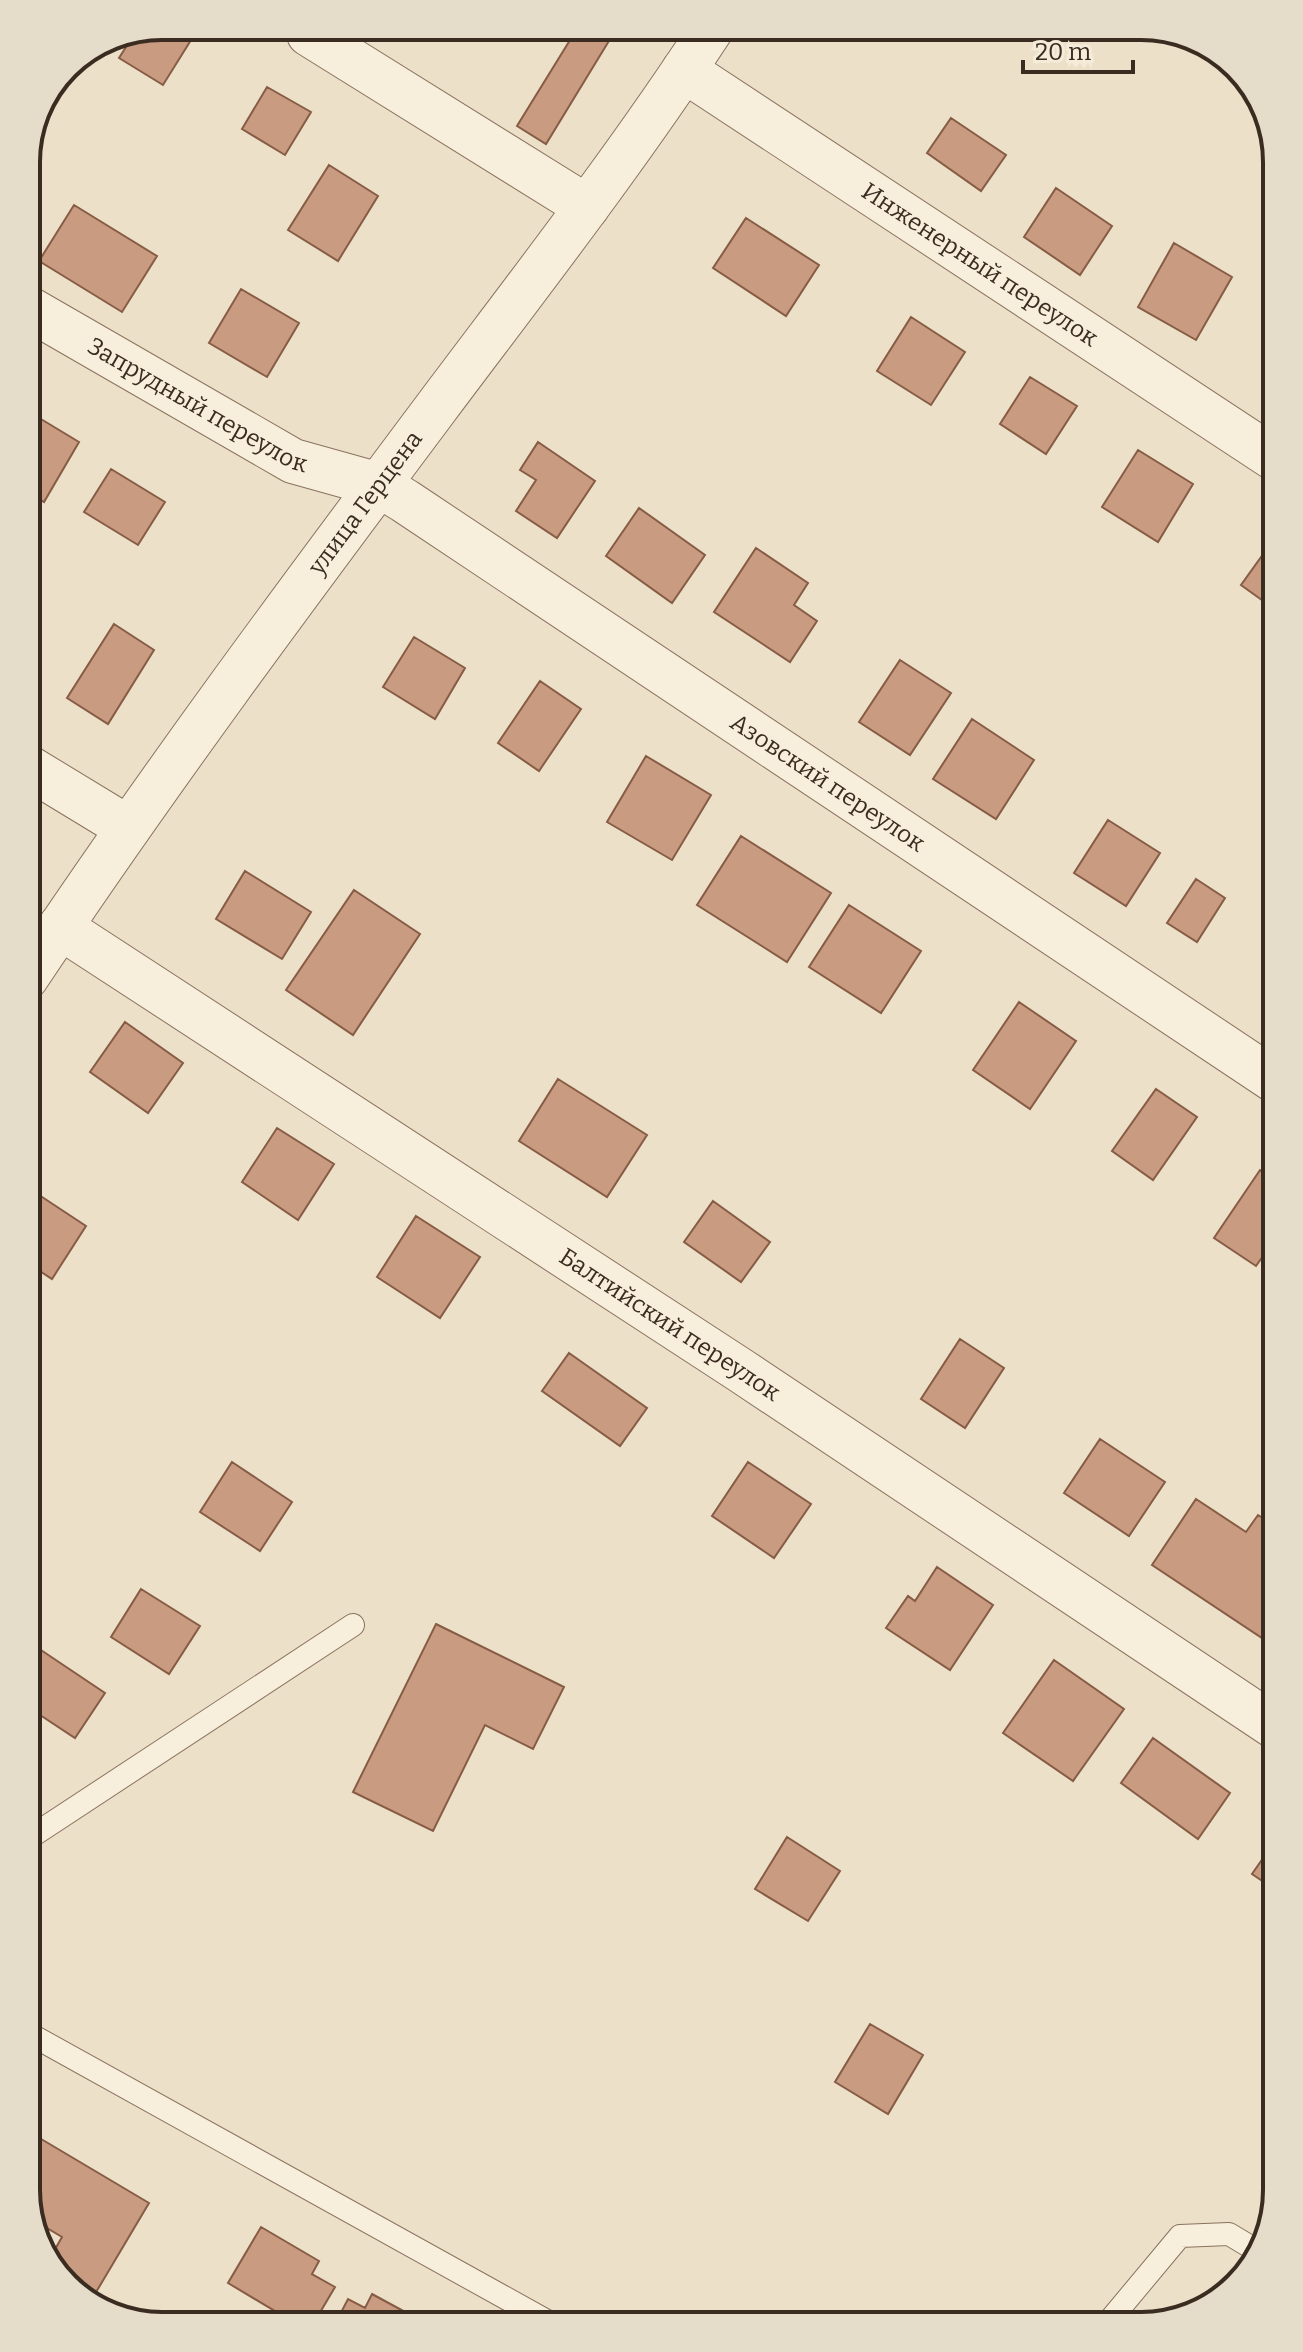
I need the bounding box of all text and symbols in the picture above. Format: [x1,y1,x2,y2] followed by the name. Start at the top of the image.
[1023,24,1133,74] scale bar
[1035,38,1091,66] text: 20 m
[856,177,1103,352] street label: Инженерный переулок
[83,332,310,478] street label: Запрудный переулок
[302,425,428,581] street label: улица Герцена
[725,708,930,857] street label: Азовский переулок
[554,1242,786,1407] street label: Балтийский переулок

